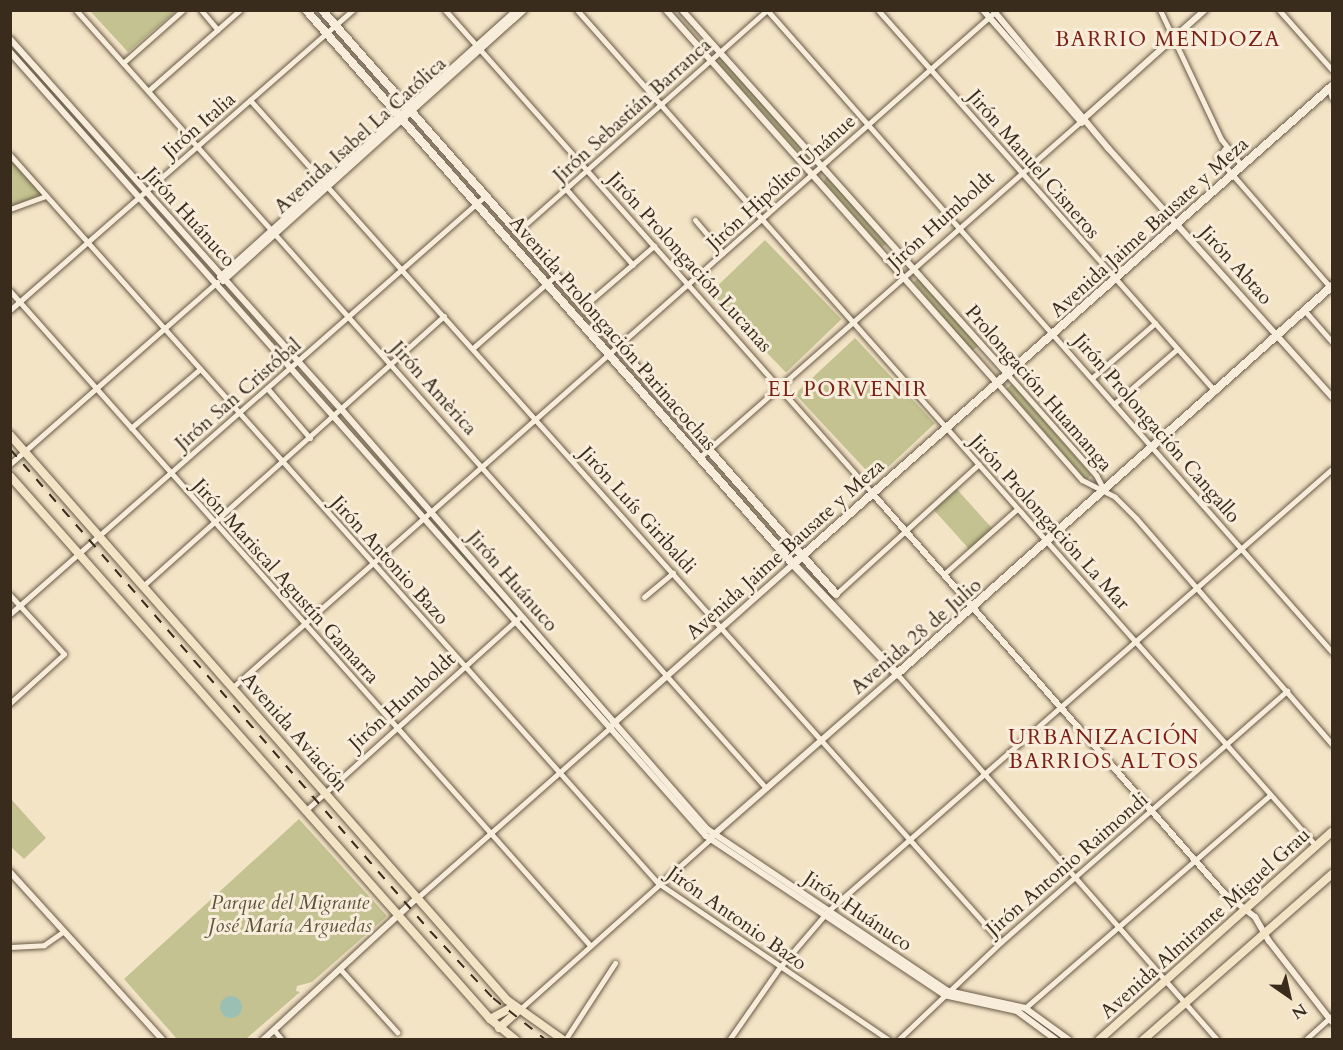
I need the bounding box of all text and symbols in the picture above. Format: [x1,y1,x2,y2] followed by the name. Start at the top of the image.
[1055,27,1281,53] district label: BARRIO MENDOZA
[548,33,716,187] street label: Jirón Sebastián Barranca
[269,51,451,219] street label: Avenida Isabel La Católica
[963,85,1105,243] street label: Jirón Manuel Cisneros
[158,87,240,163] street label: Jirón Italia
[702,109,860,255] street label: Jirón Hipólito Unánue
[1045,132,1253,322] street label: Avenida Jaime Bausate y Meza
[139,162,241,272] street label: Jirón Huánuco
[883,166,999,274] street label: Jirón Humboldt
[603,167,777,357] street label: Jirón Prolongación Lucanas
[504,211,722,455] street label: Avenida Prolongación Parinacochas
[1194,221,1278,309] street label: Jirón Abtao
[960,300,1118,476] street label: Prolongación Huamanga
[1068,329,1246,527] street label: Jirón Prolongación Cangallo
[170,333,306,455] street label: Jirón San Cristóbal
[386,336,482,440] street label: Jirón Amèrica
[768,377,928,403] district label: EL PORVENIR
[965,429,1135,615] street label: Jirón Prolongación La Mar
[575,441,701,579] street label: Jirón Luís Giribaldi
[681,454,889,644] street label: Avenida Jaime Bausate y Meza
[188,474,384,688] street label: Jirón Mariscal Agustín Gamarra
[326,491,454,629] street label: Jirón Antonio Bazo
[463,526,563,636] street label: Jirón Huánuco
[846,573,986,699] street label: Avenida 28 de Julio
[344,647,460,755] street label: Jirón Humboldt
[237,667,353,797] street label: Avenida Aviación
[1008,725,1200,775] district label: URBANIZACIÓN BARRIOS ALTOS
[981,787,1153,941] street label: Jirón Antonio Raimondi
[1095,822,1315,1024] street label: Avenida Almirante Miguel Grau
[662,861,812,975] street label: Jirón Antonio Bazo
[799,866,917,956] street label: Jirón Huánuco
[208,891,372,938] park label: Parque del Migrante José María Arguedas
[1259,966,1319,1026] north arrow
[1287,998,1311,1024] text: N

